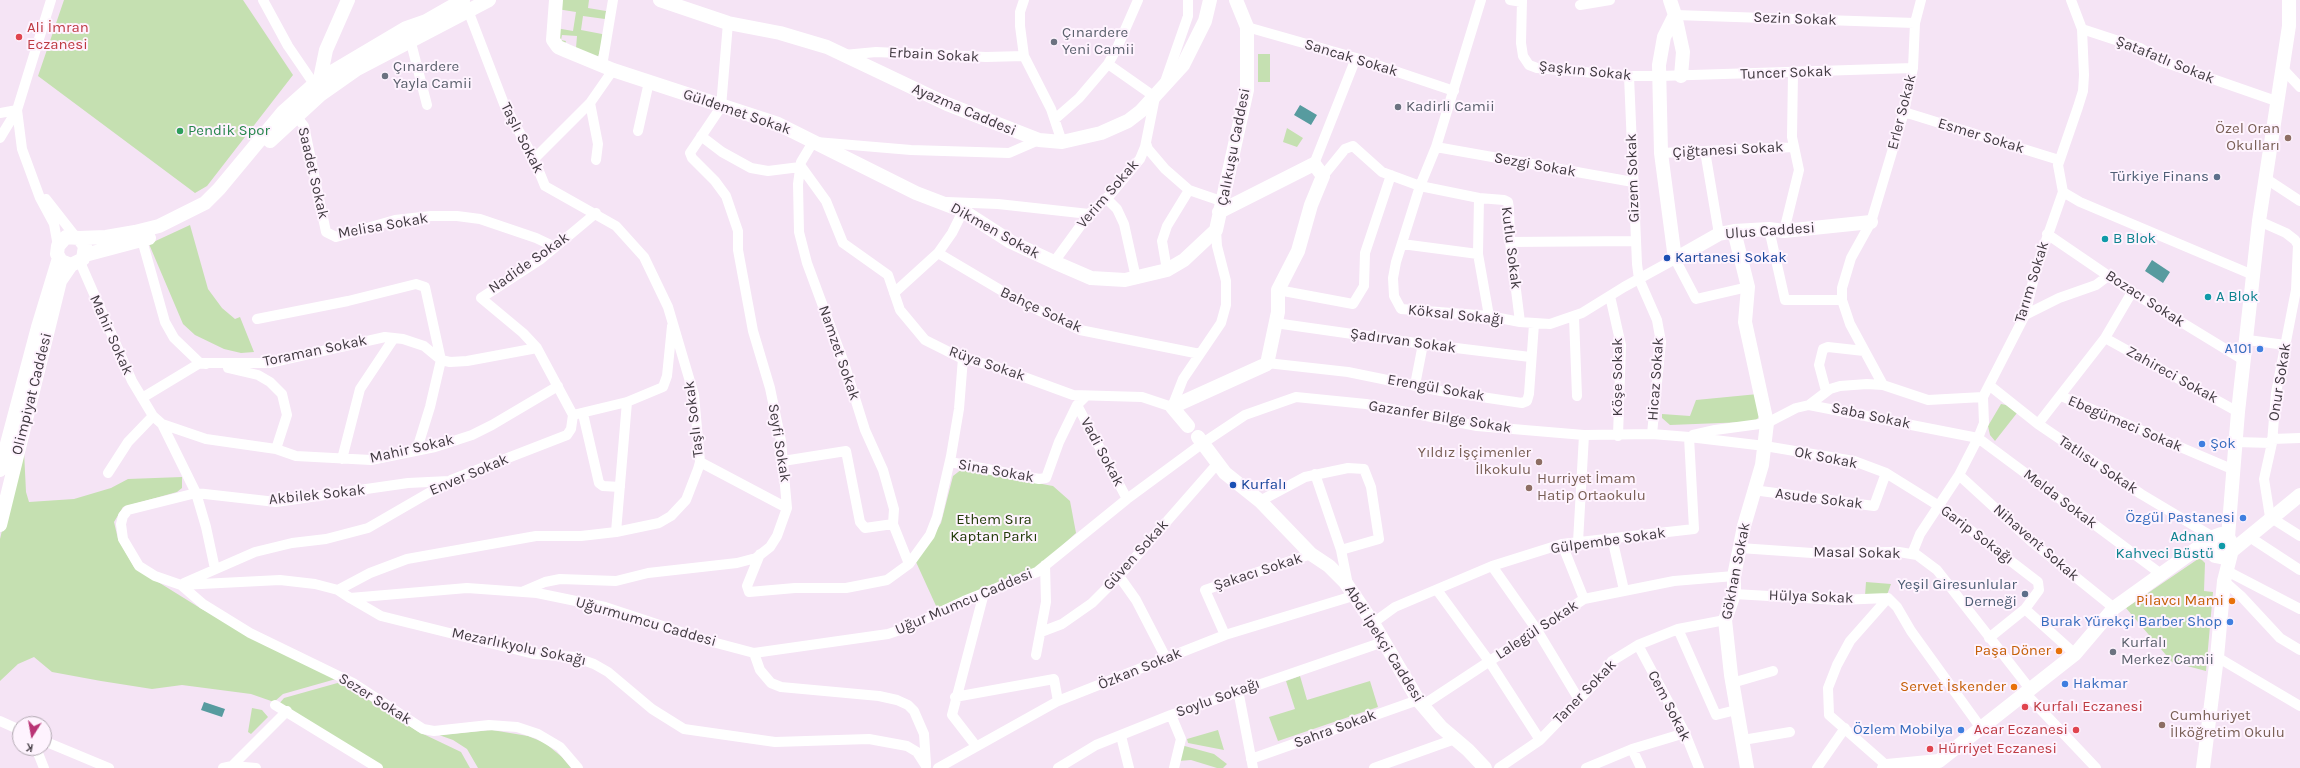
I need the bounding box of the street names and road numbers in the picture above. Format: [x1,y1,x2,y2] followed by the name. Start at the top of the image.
[1753,9,1837,29] street label: Sezin Sokak
[2113,32,2217,88] street label: Şatafatlı Sokak
[1302,35,1400,81] street label: Sancak Sokak
[888,44,980,66] street label: Erbain Sokak
[1538,57,1632,85] street label: Şaşkın Sokak
[1740,62,1832,84] street label: Tuncer Sokak
[1884,72,1920,152] street label: Erler Sokak
[909,80,1019,140] street label: Ayazma Caddesi
[681,85,793,139] street label: Güldemet Sokak
[1214,87,1254,207] street label: Çalıkuşu Caddesi
[497,100,547,176] street label: Taşlı Sokak
[1936,114,2026,158] street label: Esmer Sokak
[294,125,332,221] street label: Saadet Sokak
[1622,133,1644,223] street label: Gizem Sokak
[1672,138,1784,162] street label: Çiğtanesi Sokak
[1493,149,1577,181] street label: Sezgi Sokak
[1073,156,1143,232] street label: Verim Sokak
[947,199,1043,263] street label: Dikmen Sokak
[1497,206,1525,290] street label: Kutlu Sokak
[337,209,429,243] street label: Melisa Sokak
[1725,219,1815,243] street label: Ulus Caddesi
[485,229,573,297] street label: Nadide Sokak
[2011,239,2053,325] street label: Tarım Sokak
[2102,267,2188,331] street label: Bozacı Sokak
[997,283,1085,337] street label: Bahçe Sokak
[85,292,137,378] street label: Mahir Sokak
[1407,301,1505,329] street label: Köksal Sokağı
[814,303,864,403] street label: Namzet Sokak
[1349,325,1457,357] street label: Şadırvan Sokak
[8,331,56,457] street label: Olimpiyat Caddesi
[262,331,368,371] street label: Toraman Sokak
[1644,337,1668,421] street label: Hicaz Sokak
[1609,338,1627,416] street label: Köşe Sokak
[2265,341,2295,423] street label: Onur Sokak
[2123,342,2221,408] street label: Zahireci Sokak
[946,343,1028,385] street label: Rüya Sokak
[1386,371,1486,405] street label: Erengül Sokak
[680,380,708,458] street label: Taşlı Sokak
[2065,392,2185,456] street label: Ebegümeci Sokak
[1367,397,1513,437] street label: Gazanfer Bilge Sokak
[1830,399,1912,433] street label: Saba Sokak
[764,402,794,484] street label: Seyfi Sokak
[1076,414,1128,490] street label: Vadi Sokak
[368,431,456,467] street label: Mahir Sokak
[2055,432,2141,498] street label: Tatlısu Sokak
[1793,443,1859,473] street label: Ok Sokak
[427,450,511,500] street label: Enver Sokak
[957,455,1035,487] street label: Sina Sokak
[2020,465,2100,533] street label: Melda Sokak
[268,481,366,509] street label: Akbilek Sokak
[1774,485,1864,513] street label: Asude Sokak
[1989,501,2083,585] street label: Nihavent Sokak
[1937,502,2017,568] street label: Garip Sokağı
[1100,516,1172,594] street label: Güven Sokak
[1718,521,1754,621] street label: Gökhan Sokak
[1549,524,1667,558] street label: Gülpembe Sokak
[1813,543,1901,563] street label: Masal Sokak
[1211,549,1305,595] street label: Şakacı Sokak
[892,565,1036,639] street label: Uğur Mumcu Caddesi
[1341,582,1427,706] street label: Abdi İpekçi Caddesi
[1768,587,1854,607] street label: Hülya Sokak
[574,593,718,651] street label: Uğurmumcu Caddesi
[1492,597,1582,663] street label: Lalegül Sokak
[450,624,588,670] street label: Mezarlıkyolu Sokağı
[1096,644,1184,694] street label: Özkan Sokak
[1550,656,1620,728] street label: Taner Sokak
[1644,668,1694,744] street label: Cem Sokak
[335,669,415,729] street label: Sezer Sokak
[1174,674,1262,722] street label: Soylu Sokağı
[1291,706,1379,752] street label: Sahra Sokak

